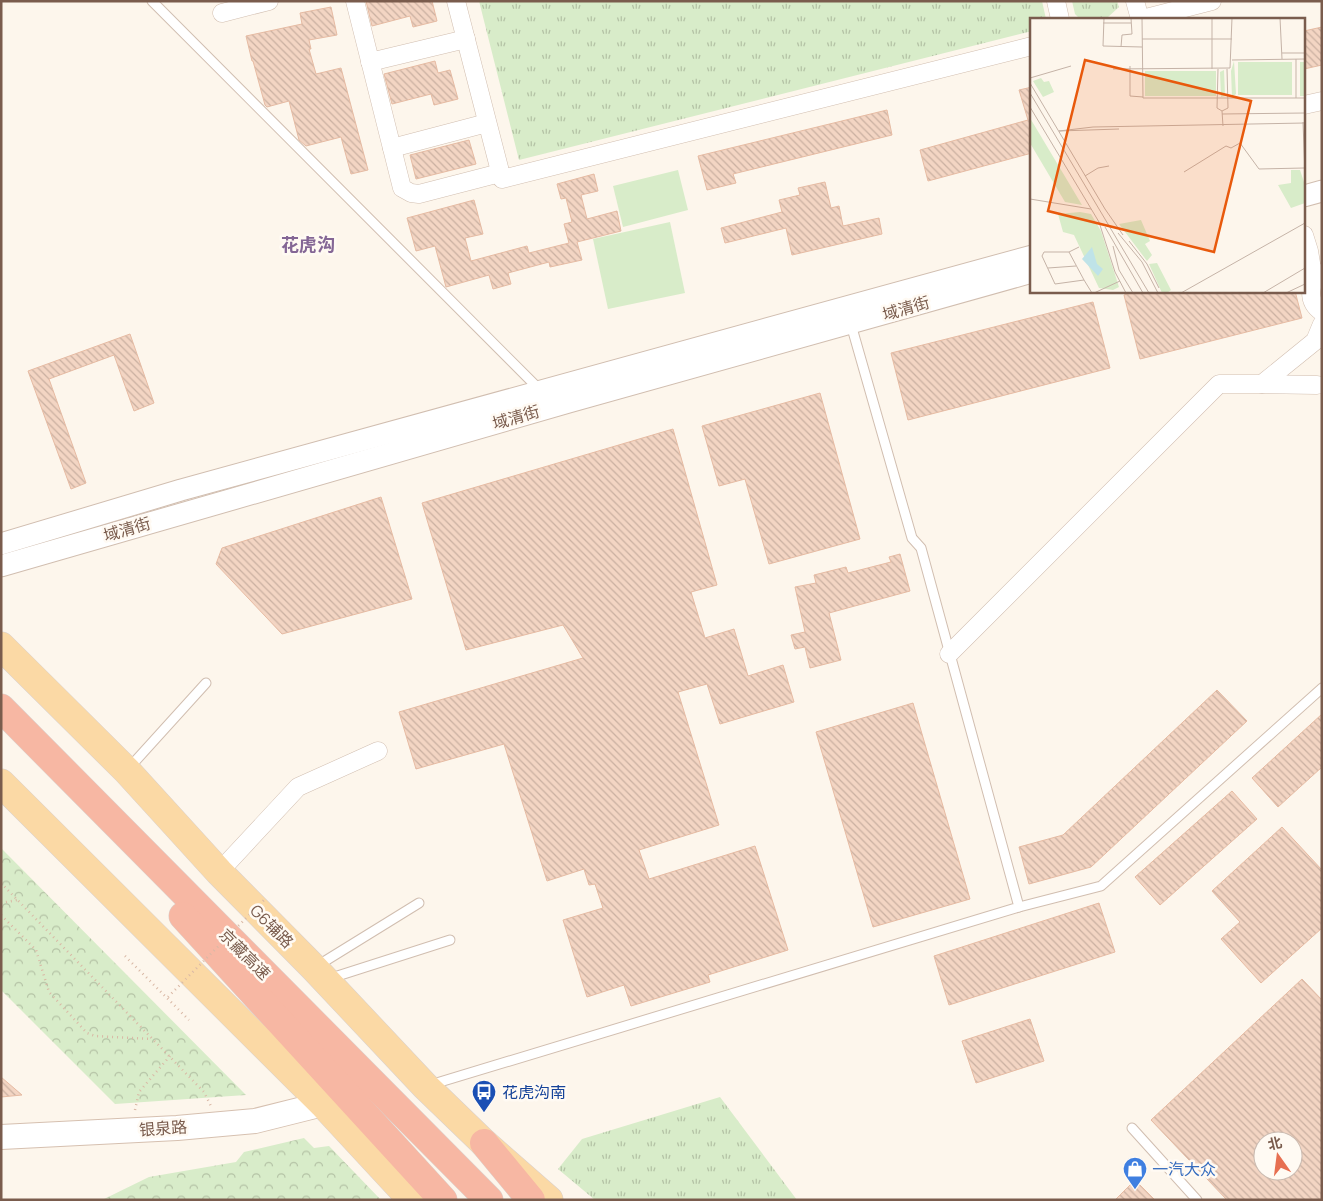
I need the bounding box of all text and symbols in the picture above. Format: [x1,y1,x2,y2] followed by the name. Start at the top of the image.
[1030,18,1306,292] inset map
[281,232,335,256] district label: 花虎沟
[880,291,932,325] street label: 域清街
[490,400,542,434] street label: 域清街
[101,512,153,546] street label: 域清街
[245,899,299,953] street label: G6辅路
[215,924,275,984] street label: 京藏高速
[471,1079,497,1113] bus stop icon: 花虎沟南
[502,1081,566,1103] place label: 花虎沟南
[138,1115,188,1141] street label: 银泉路
[1253,1131,1303,1181] north arrow
[1266,1132,1284,1154] text: 北
[1122,1156,1148,1190] shop icon: 一汽大众
[1152,1158,1216,1180] place label: 一汽大众

